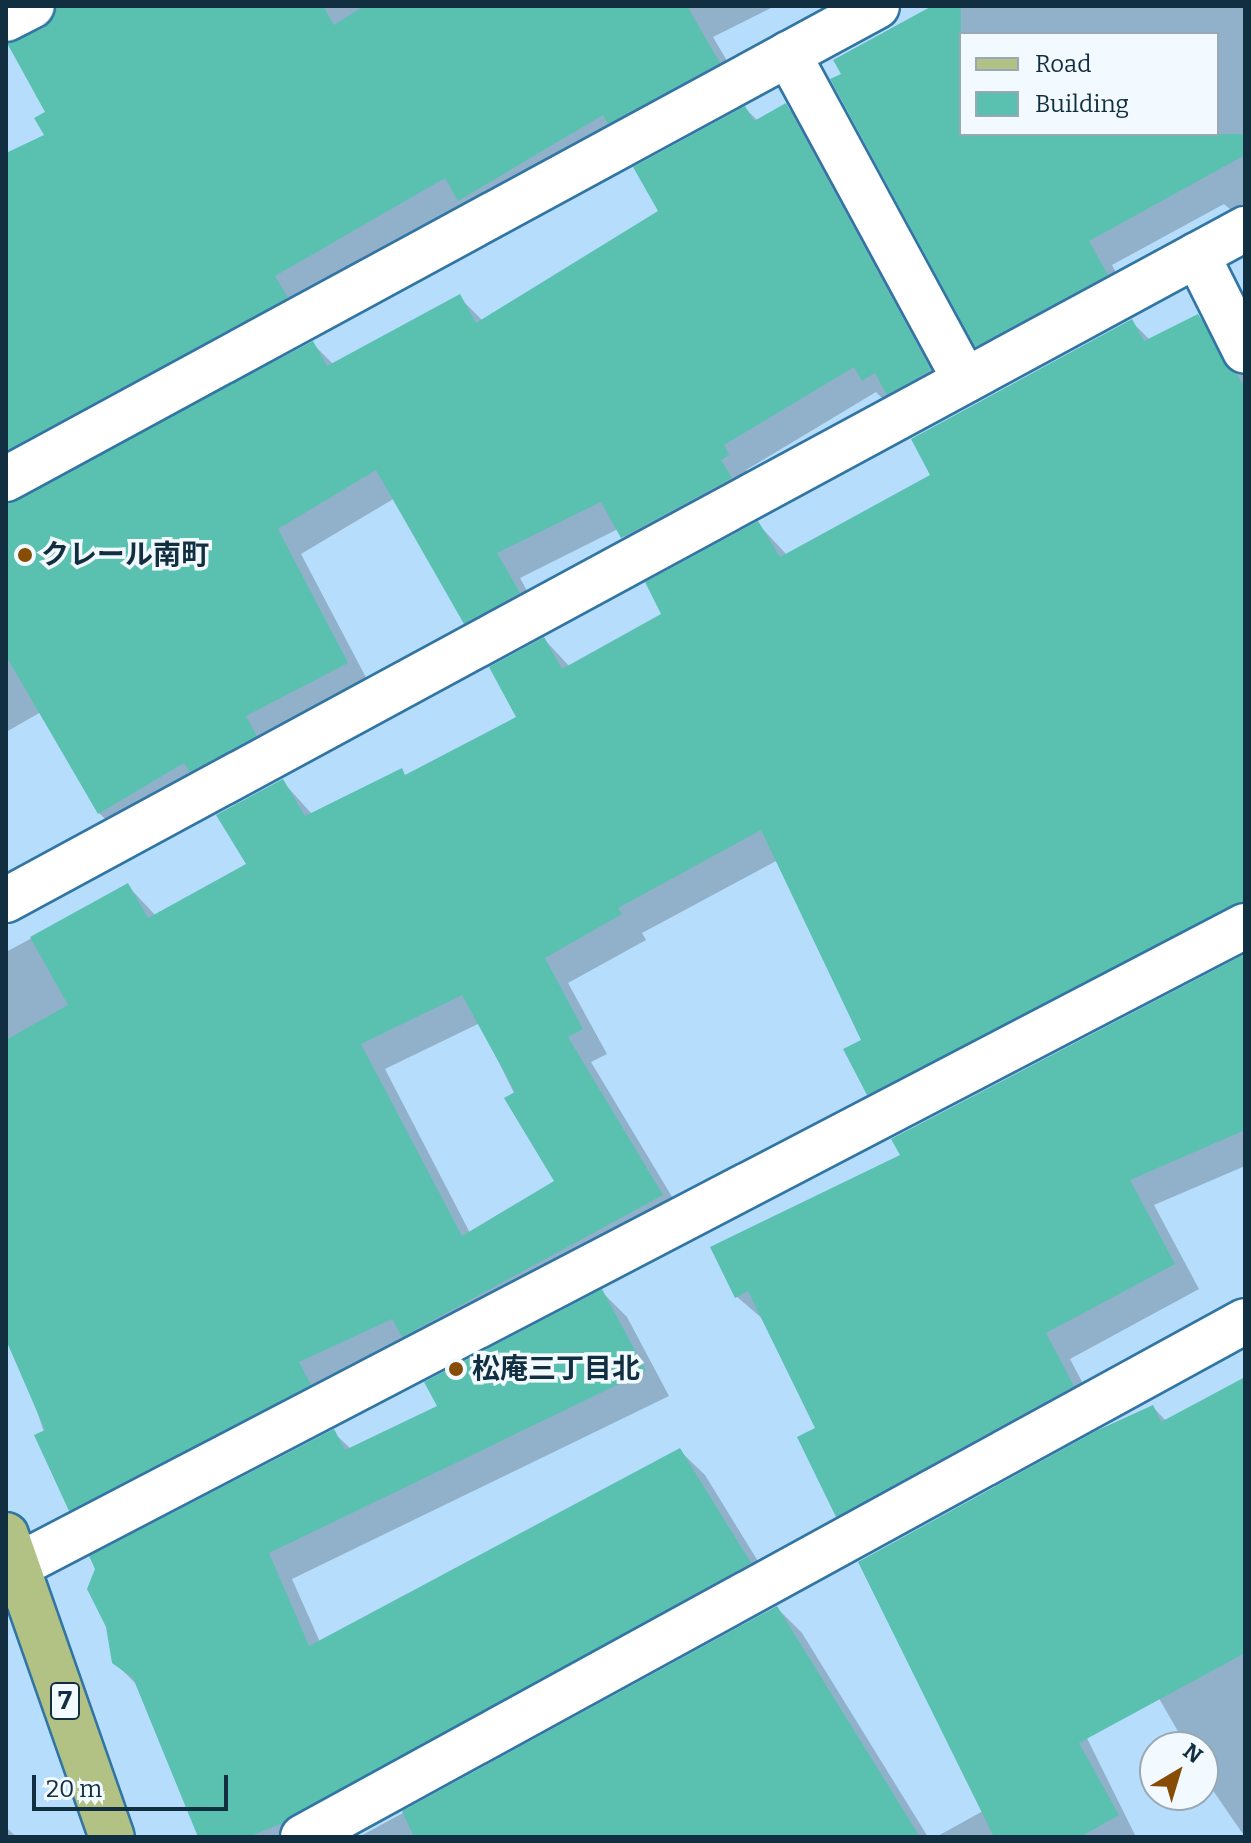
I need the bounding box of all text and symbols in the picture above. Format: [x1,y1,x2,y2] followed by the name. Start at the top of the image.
[959,32,1219,136] legend
[1035,50,1091,78] text: Road
[1035,90,1129,118] text: Building
[41,538,209,572] place label: クレール南町
[16,546,34,564] marker: クレール南町
[472,1352,640,1386] place label: 松庵三丁目北
[447,1360,465,1378] marker: 松庵三丁目北
[49,1679,81,1723] road number: 7
[1139,1731,1219,1811] north arrow
[1178,1737,1208,1769] text: N
[36,1759,232,1809] scale bar
[46,1775,102,1803] text: 20 m

